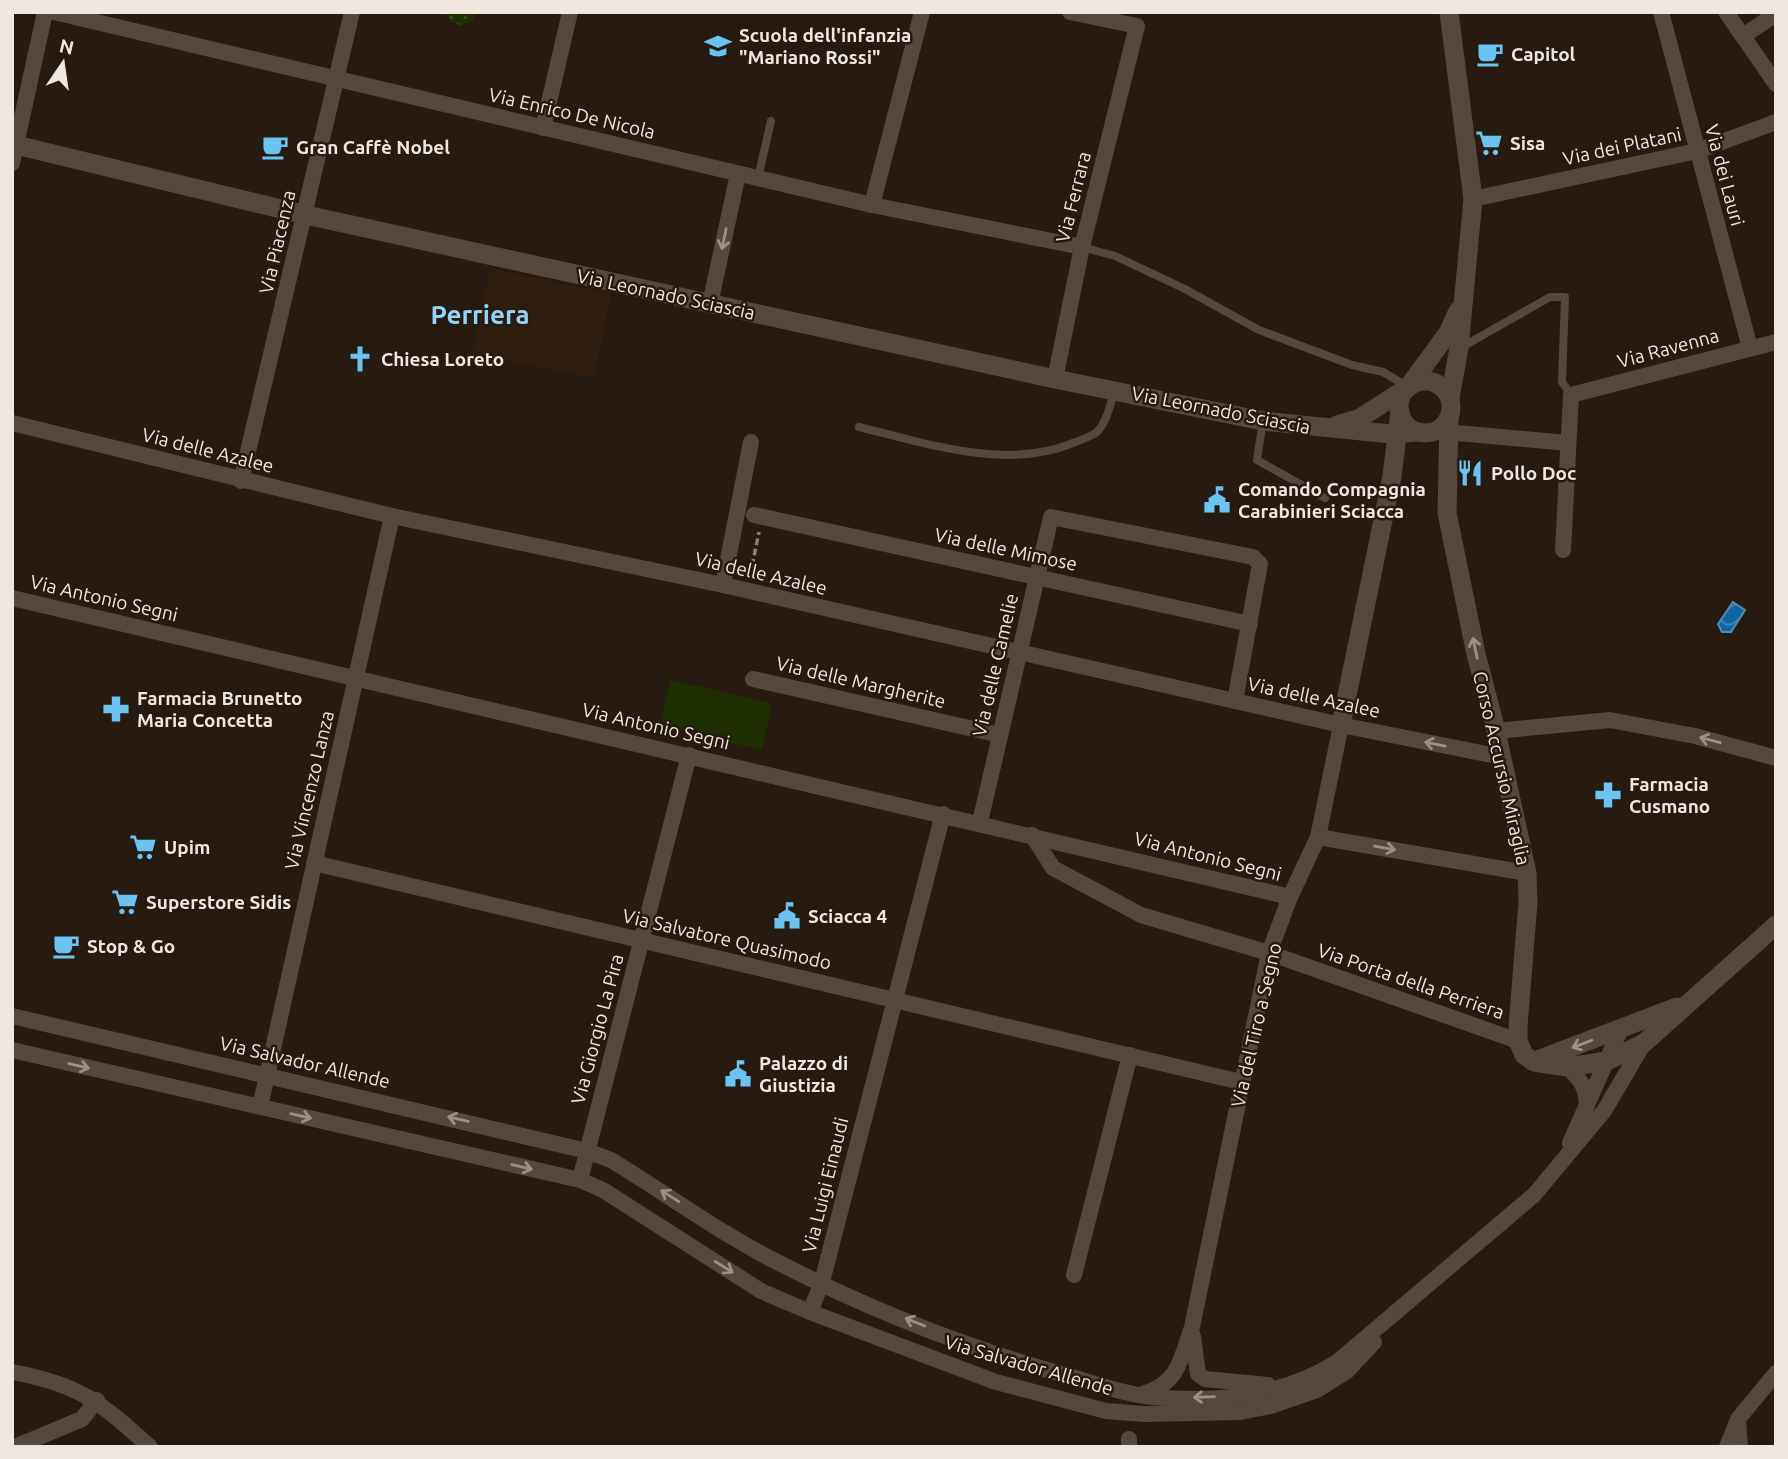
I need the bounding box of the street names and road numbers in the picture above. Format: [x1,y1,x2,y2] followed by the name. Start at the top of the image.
[487,83,657,143] street label: Via Enrico De Nicola
[1701,122,1749,228] street label: Via dei Lauri
[1561,123,1683,169] street label: Via dei Platani
[1051,149,1095,245] street label: Via Ferrara
[254,188,300,296] street label: Via Piacenza
[575,264,757,324] street label: Via Leornado Sciascia
[1615,324,1721,372] street label: Via Ravenna
[1130,382,1312,438] street label: Via Leornado Sciascia
[140,423,276,477] street label: Via delle Azalee
[933,523,1079,575] street label: Via delle Mimose
[693,547,829,599] street label: Via delle Azalee
[28,570,180,626] street label: Via Antonio Segni
[968,591,1022,739] street label: Via delle Camelie
[774,652,948,712] street label: Via delle Margherite
[1469,669,1535,867] street label: Corso Accursio Miraglia
[1246,672,1382,722] street label: Via delle Azalee
[580,698,732,754] street label: Via Antonio Segni
[280,708,338,872] street label: Via Vincenzo Lanza
[1132,827,1284,885] street label: Via Antonio Segni
[620,904,834,974] street label: Via Salvatore Quasimodo
[1315,939,1507,1023] street label: Via Porta della Perriera
[1226,941,1286,1109] street label: Via del Tiro a Segno
[566,951,628,1107] street label: Via Giorgio La Pira
[218,1032,392,1092] street label: Via Salvador Allende
[798,1115,852,1255] street label: Via Luigi Einaudi
[942,1330,1116,1400] street label: Via Salvador Allende

